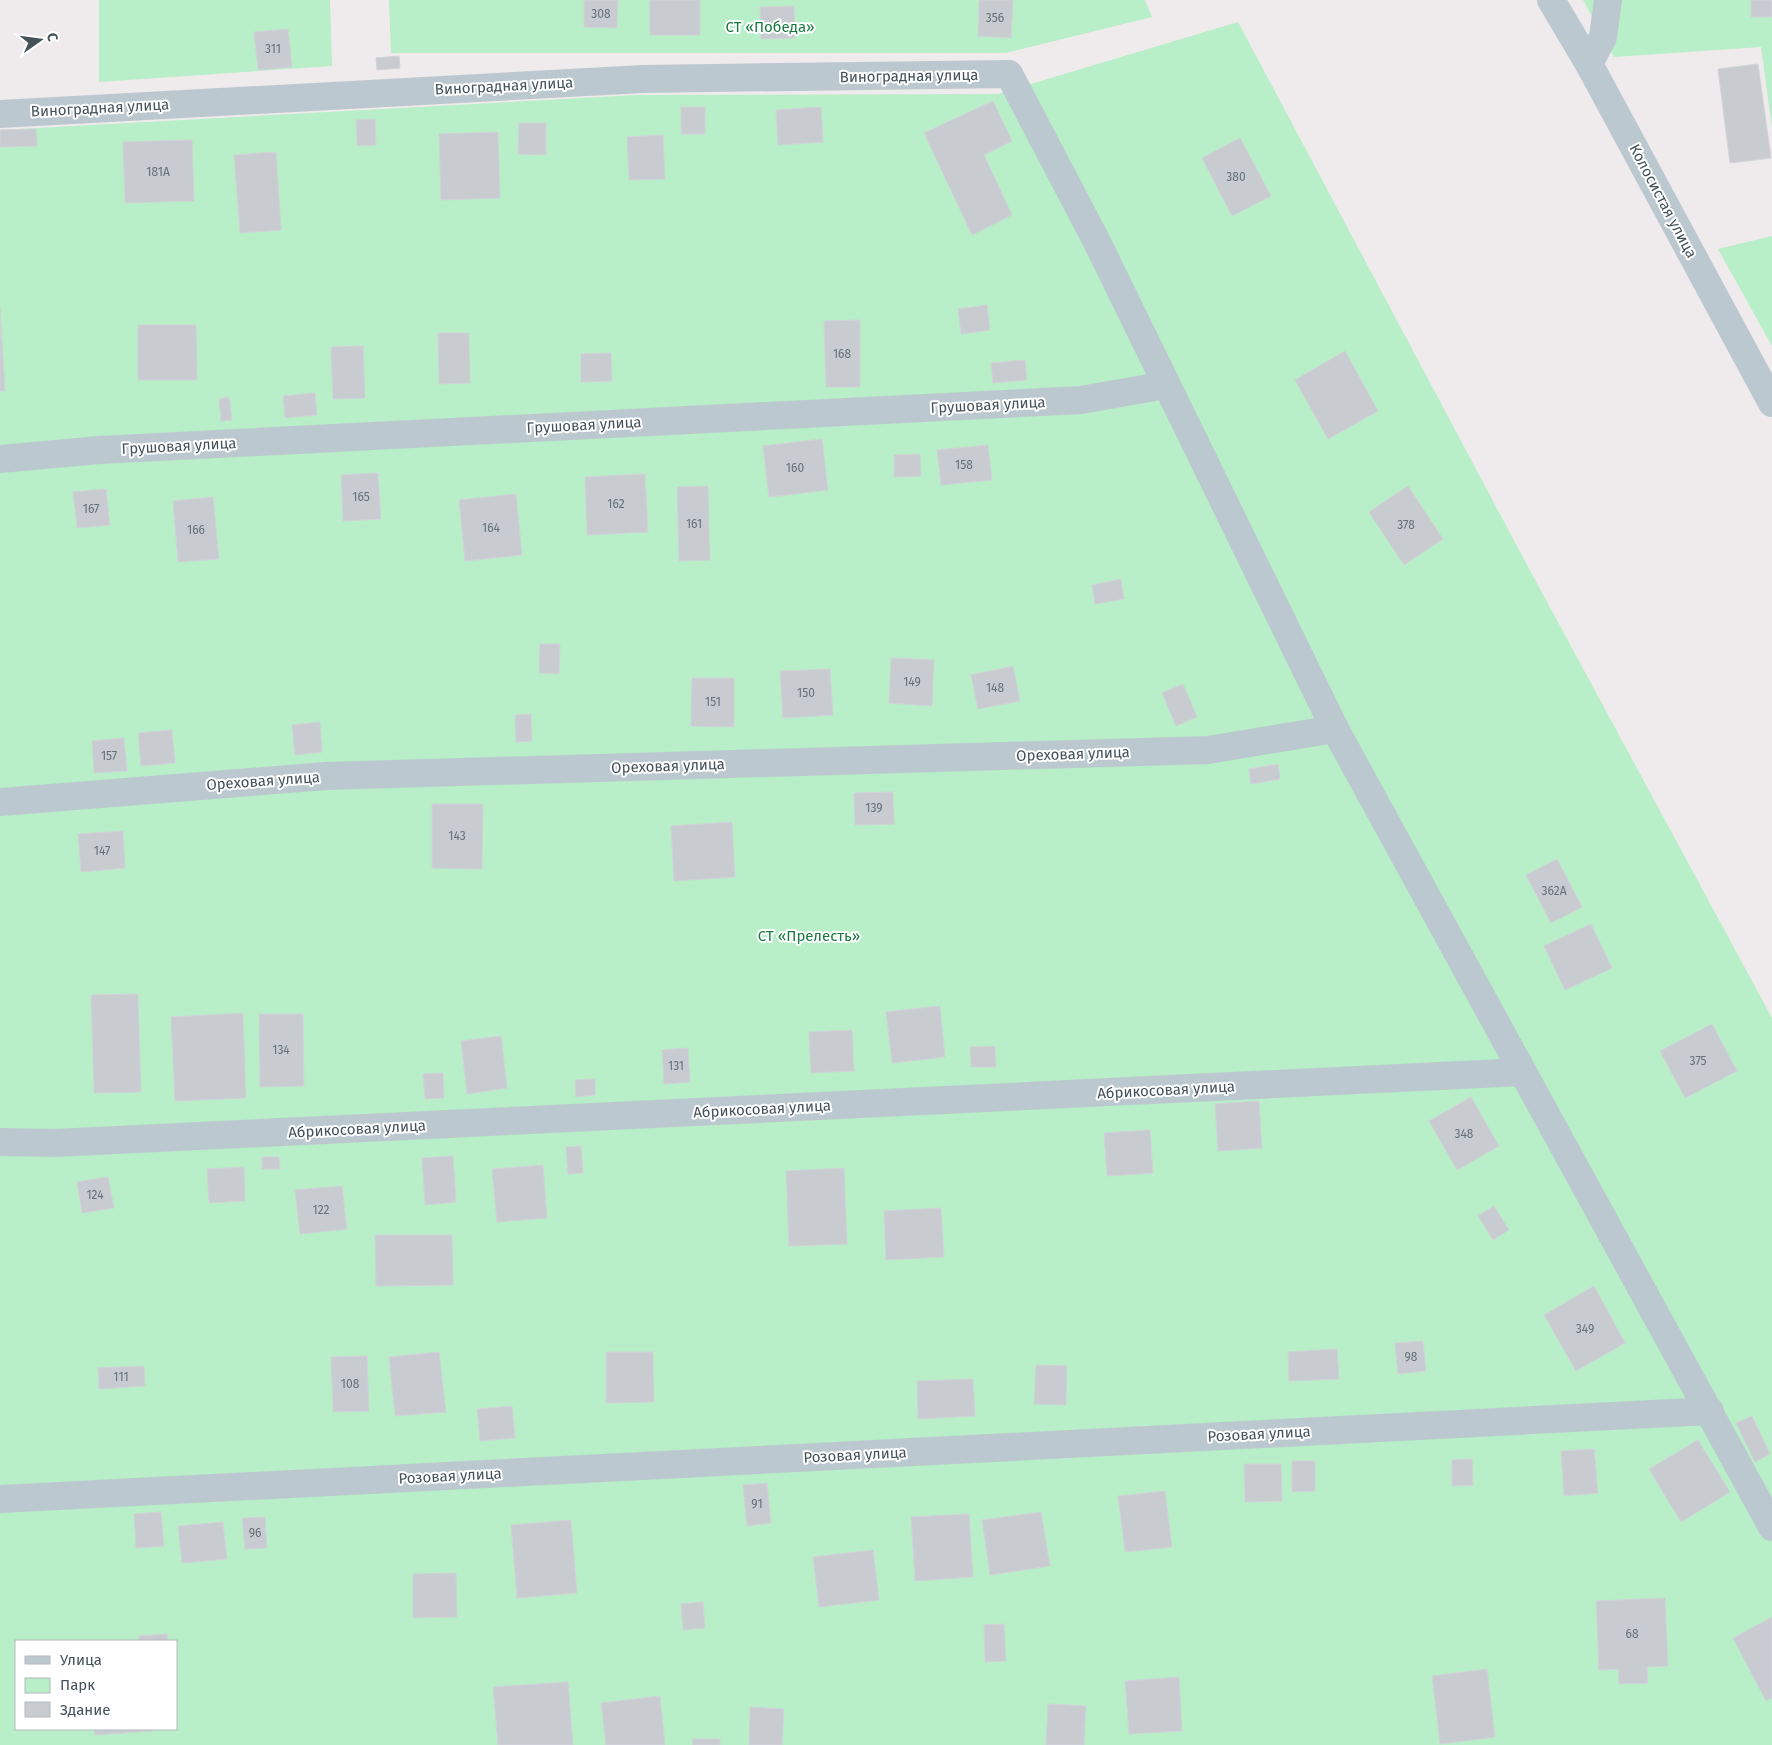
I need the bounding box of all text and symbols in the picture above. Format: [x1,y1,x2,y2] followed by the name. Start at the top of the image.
[591,7,611,21] house number: 308
[986,11,1004,25] house number: 356
[15,15,65,65] north arrow
[725,18,815,36] park label: СТ «Победа»
[43,31,61,43] text: С
[265,42,281,56] house number: 311
[840,66,978,86] street label: Виноградная улица
[434,73,574,99] street label: Виноградная улица
[30,95,170,121] street label: Виноградная улица
[1625,141,1701,261] street label: Колосистая улица
[146,165,170,179] house number: 181А
[1226,170,1246,184] house number: 380
[833,347,851,361] house number: 168
[930,393,1046,417] street label: Грушовая улица
[526,413,642,437] street label: Грушовая улица
[121,434,237,458] street label: Грушовая улица
[955,458,973,472] house number: 158
[786,461,804,475] house number: 160
[352,490,370,504] house number: 165
[607,497,625,511] house number: 162
[83,502,99,516] house number: 167
[686,517,702,531] house number: 161
[1397,518,1415,532] house number: 378
[482,521,501,535] house number: 164
[187,523,205,537] house number: 166
[903,675,921,689] house number: 149
[986,681,1004,695] house number: 148
[797,686,815,700] house number: 150
[705,695,721,709] house number: 151
[1016,743,1130,765] street label: Ореховая улица
[101,749,117,763] house number: 157
[611,755,725,777] street label: Ореховая улица
[206,768,320,794] street label: Ореховая улица
[865,801,883,815] house number: 139
[448,829,466,843] house number: 143
[94,844,110,858] house number: 147
[1541,884,1567,898] house number: 362А
[758,927,860,945] park label: СТ «Прелесть»
[272,1043,290,1057] house number: 134
[1689,1054,1707,1068] house number: 375
[668,1059,684,1073] house number: 131
[1097,1077,1235,1103] street label: Абрикосовая улица
[693,1096,831,1122] street label: Абрикосовая улица
[288,1116,426,1142] street label: Абрикосовая улица
[1455,1127,1474,1141] house number: 348
[86,1188,104,1202] house number: 124
[312,1203,330,1217] house number: 122
[1576,1322,1594,1336] house number: 349
[1405,1350,1418,1364] house number: 98
[113,1370,129,1384] house number: 111
[341,1377,360,1391] house number: 108
[1207,1422,1311,1446] street label: Розовая улица
[803,1443,907,1467] street label: Розовая улица
[398,1464,502,1488] street label: Розовая улица
[751,1497,763,1511] house number: 91
[249,1526,261,1540] house number: 96
[1625,1627,1639,1641] house number: 68
[15,1640,178,1730] legend
[60,1651,102,1669] text: Улица
[60,1676,95,1694] text: Парк
[60,1701,110,1719] text: Здание

